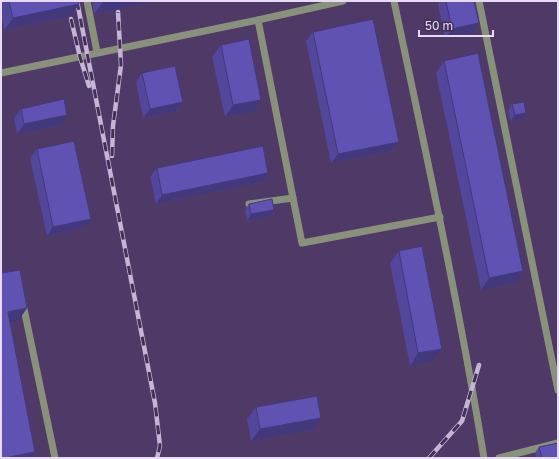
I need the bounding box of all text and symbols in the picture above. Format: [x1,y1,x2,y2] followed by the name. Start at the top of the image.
[419,12,493,38] scale bar
[425,18,453,33] text: 50 m

